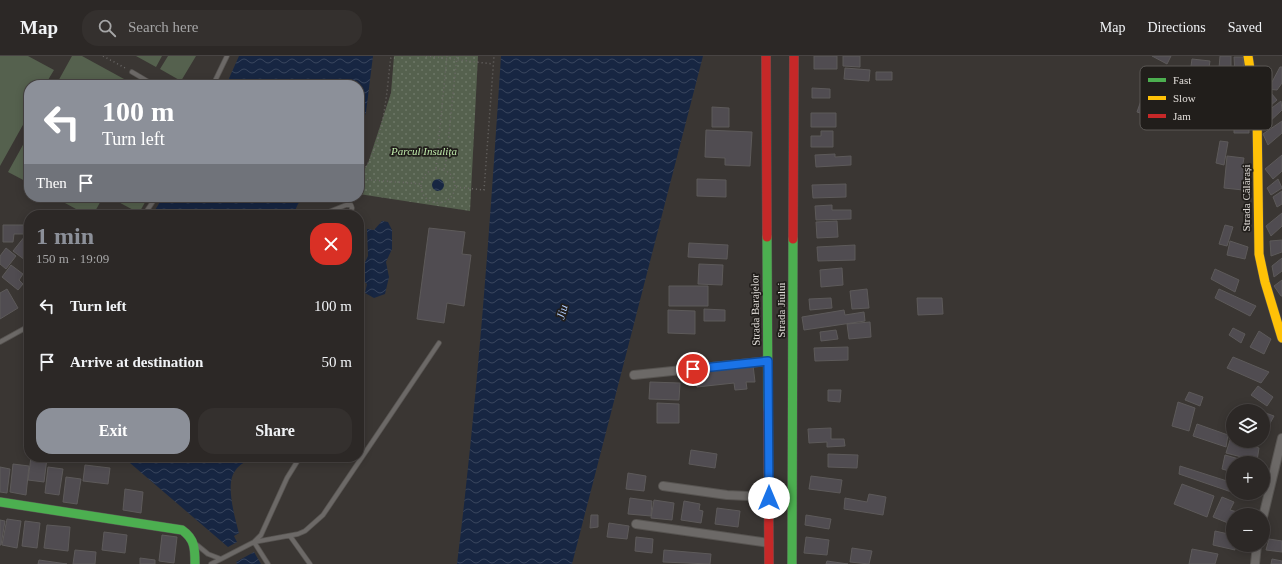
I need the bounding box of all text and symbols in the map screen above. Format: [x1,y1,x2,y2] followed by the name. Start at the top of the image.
[82,10,362,46] search box
[20,17,58,38] text: Map
[96,17,118,39] icon: search
[128,19,198,35] text: Search here
[1100,20,1125,35] text: Map
[1147,20,1206,35] text: Directions
[1228,20,1262,35] text: Saved
[1140,66,1272,130] legend
[1173,74,1191,86] text: Fast
[1173,92,1196,104] text: Slow
[36,96,88,148] icon: left
[102,96,174,127] text: 100 m
[1173,110,1191,122] text: Jam
[102,129,165,149] text: Turn left
[390,145,457,157] park label: Parcul Insulița
[1240,165,1252,231] street label: Strada Călărași
[75,172,97,194] icon: arrive
[36,175,67,191] text: Then
[36,223,94,249] text: 1 min
[310,223,352,265] button: close
[36,251,109,266] text: 150 m · 19:09
[748,274,762,346] street label: Strada Barajelor
[775,282,787,338] street label: Strada Jiului
[36,295,58,317] icon: left
[70,298,127,314] text: Turn left
[314,298,352,314] text: 100 m
[553,303,571,321] water label: Jiu
[36,351,58,373] icon: arrive
[676,352,710,386] pin
[70,354,203,370] text: Arrive at destination
[322,354,352,370] text: 50 m
[682,358,704,380] icon: arrive
[1226,404,1270,552] map controls
[1226,404,1270,448] button: layers
[36,408,190,454] button: Exit
[198,408,352,454] button: Share
[1226,456,1270,500] button: +
[748,477,790,519] position arrow
[1226,508,1270,552] button: −

